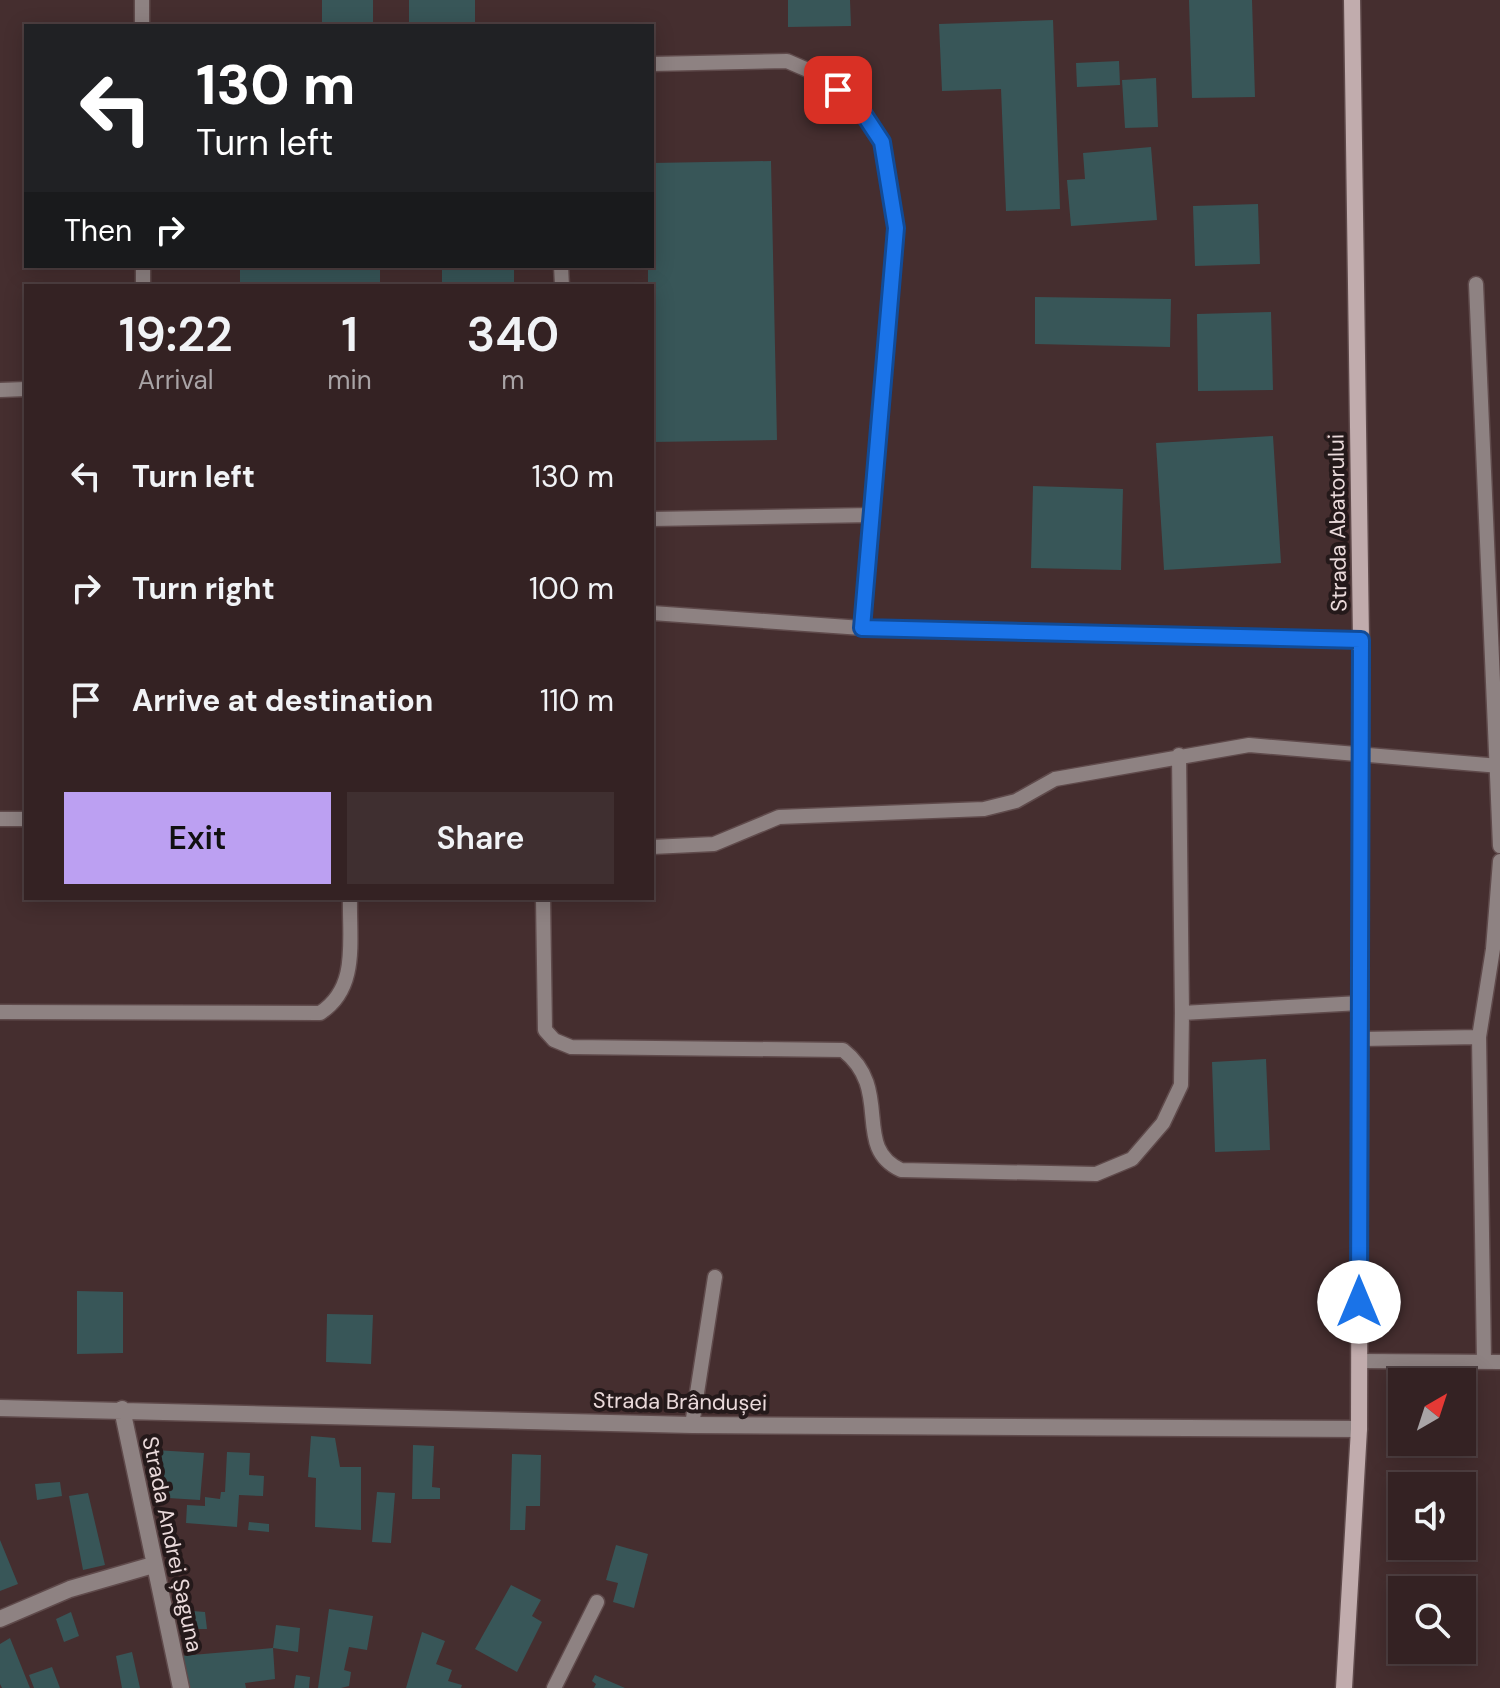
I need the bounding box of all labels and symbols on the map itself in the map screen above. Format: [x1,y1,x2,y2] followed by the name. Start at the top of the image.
[804,56,872,124] pin
[1321,434,1354,612] street label: Strada Abatorului
[1317,1260,1401,1344] position arrow
[1388,1368,1476,1456] north arrow
[593,1385,767,1418] street label: Strada Brândușei
[135,1434,210,1655] street label: Strada Andrei Șaguna

